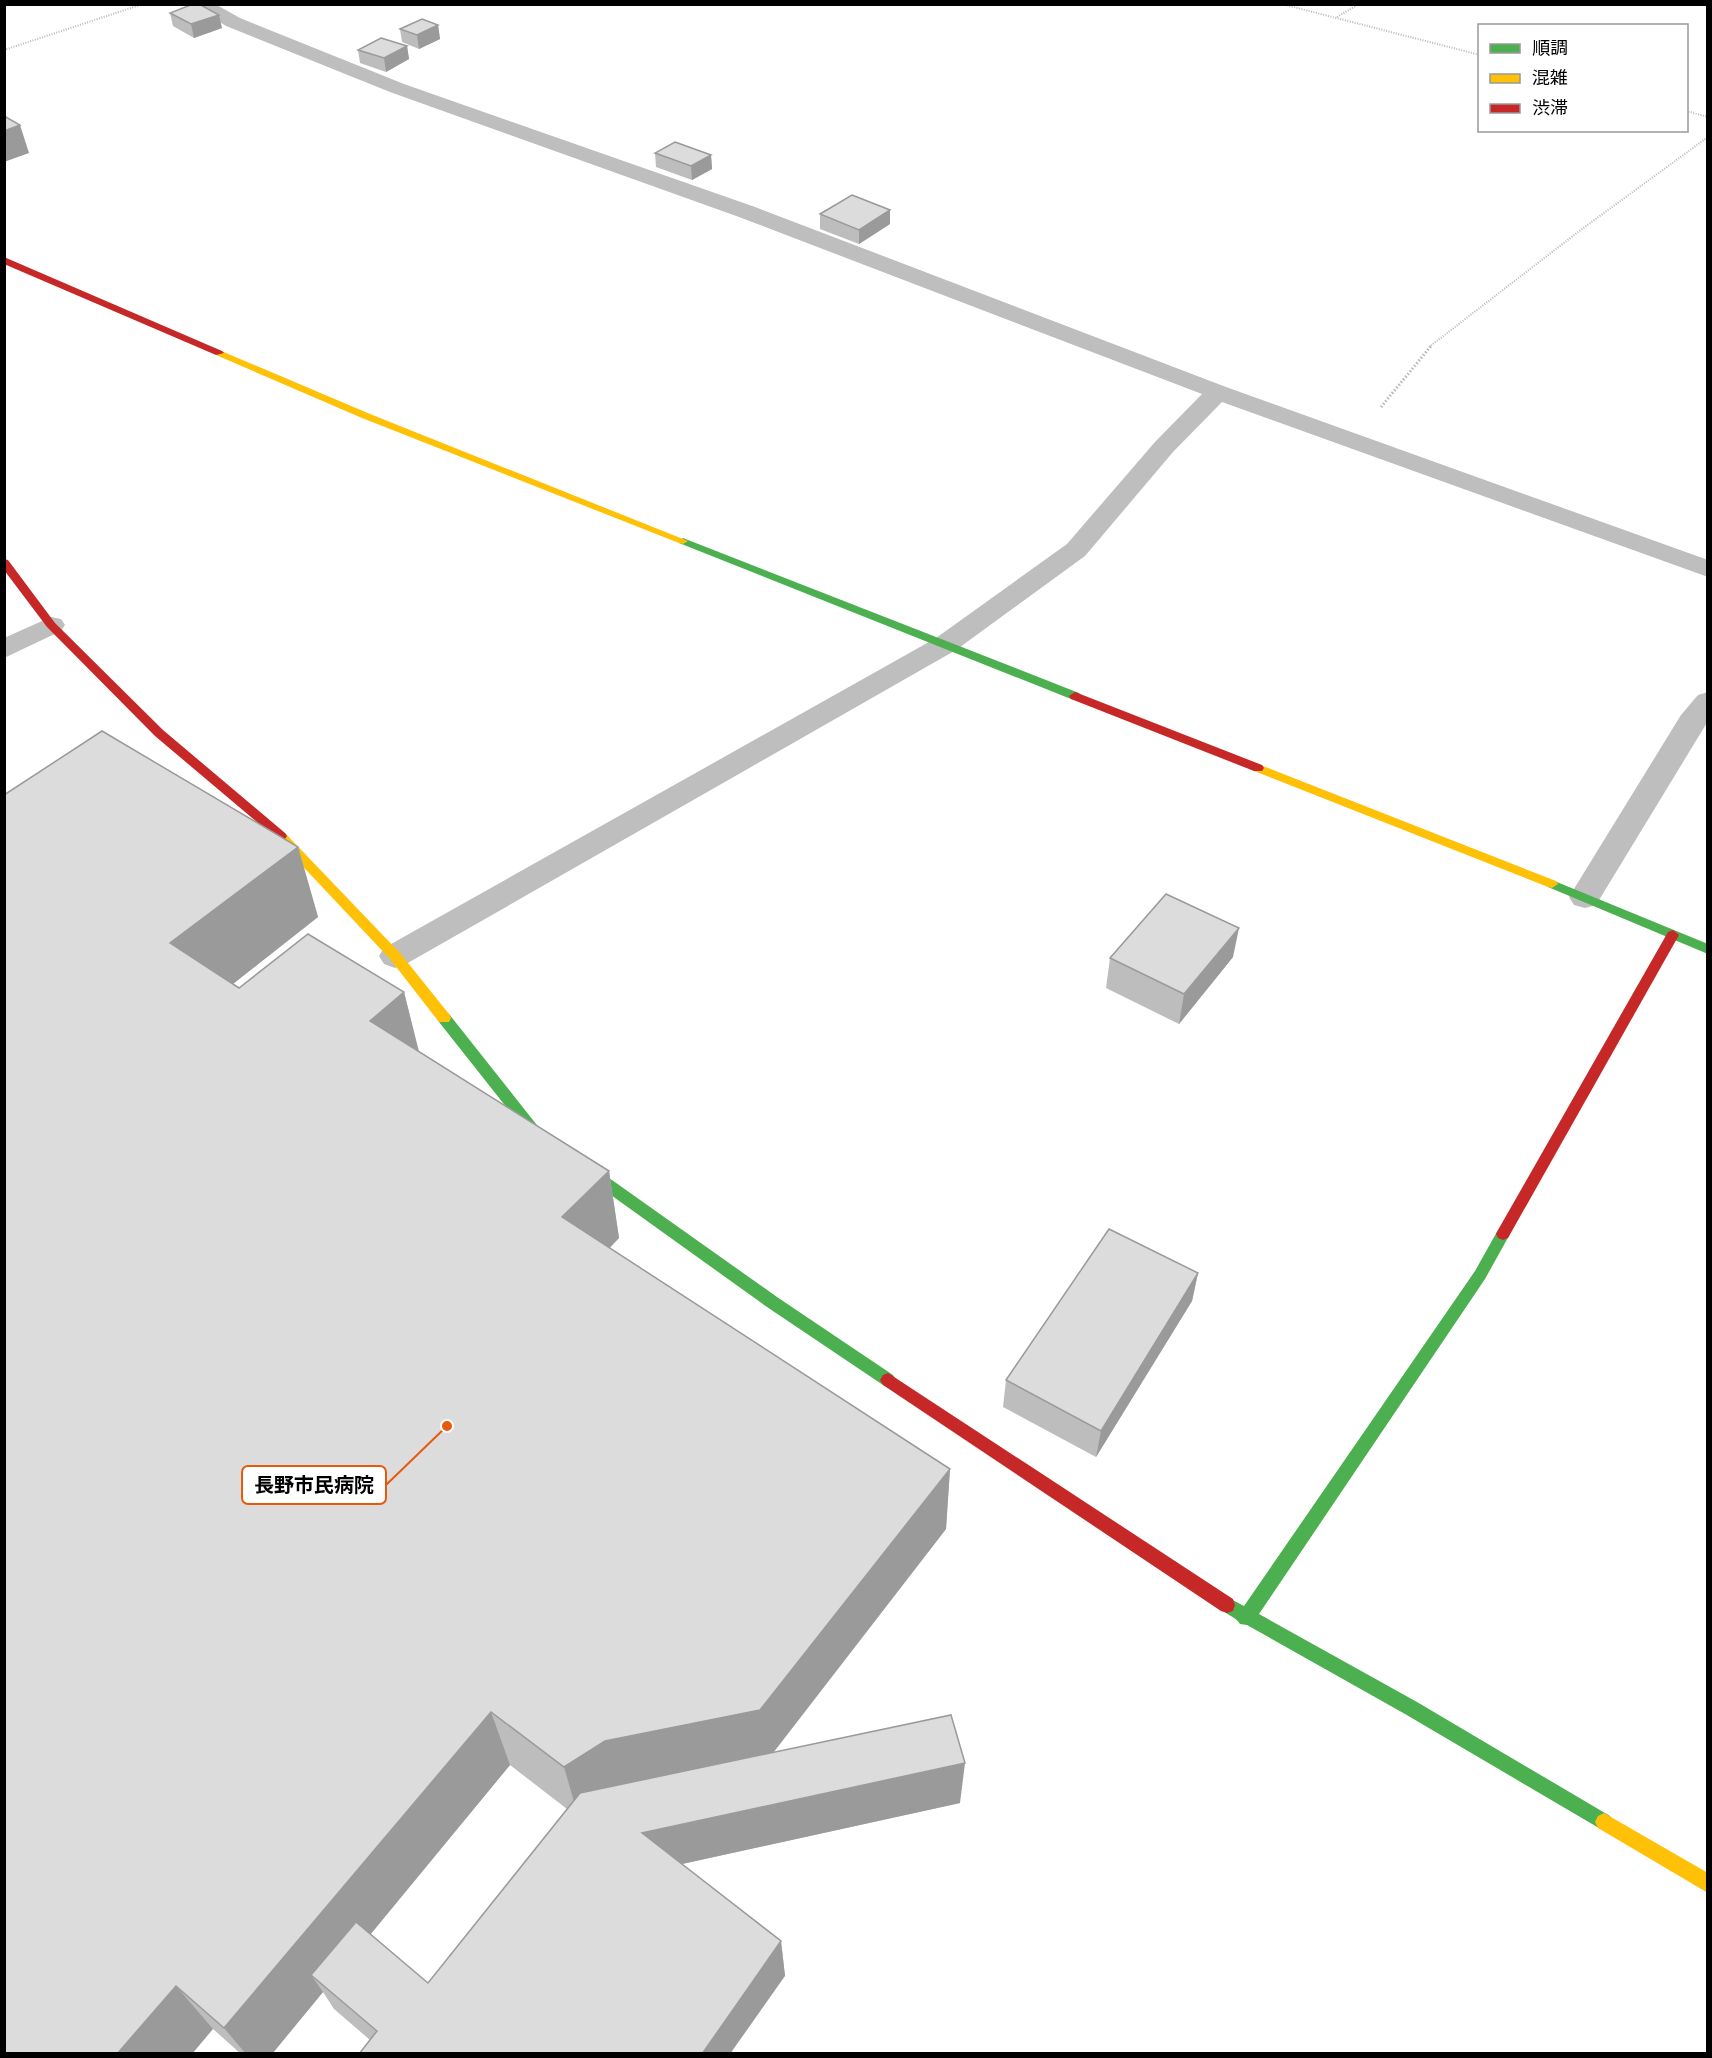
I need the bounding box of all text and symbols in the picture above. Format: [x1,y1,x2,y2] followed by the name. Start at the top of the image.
[1478,24,1688,132] legend
[1532,40,1568,58] text: 順調
[1532,68,1568,88] text: 混雑
[1532,99,1568,118] text: 渋滞
[242,1466,386,1504] callout: 長野市民病院
[254,1475,374,1496] text: 長野市民病院

